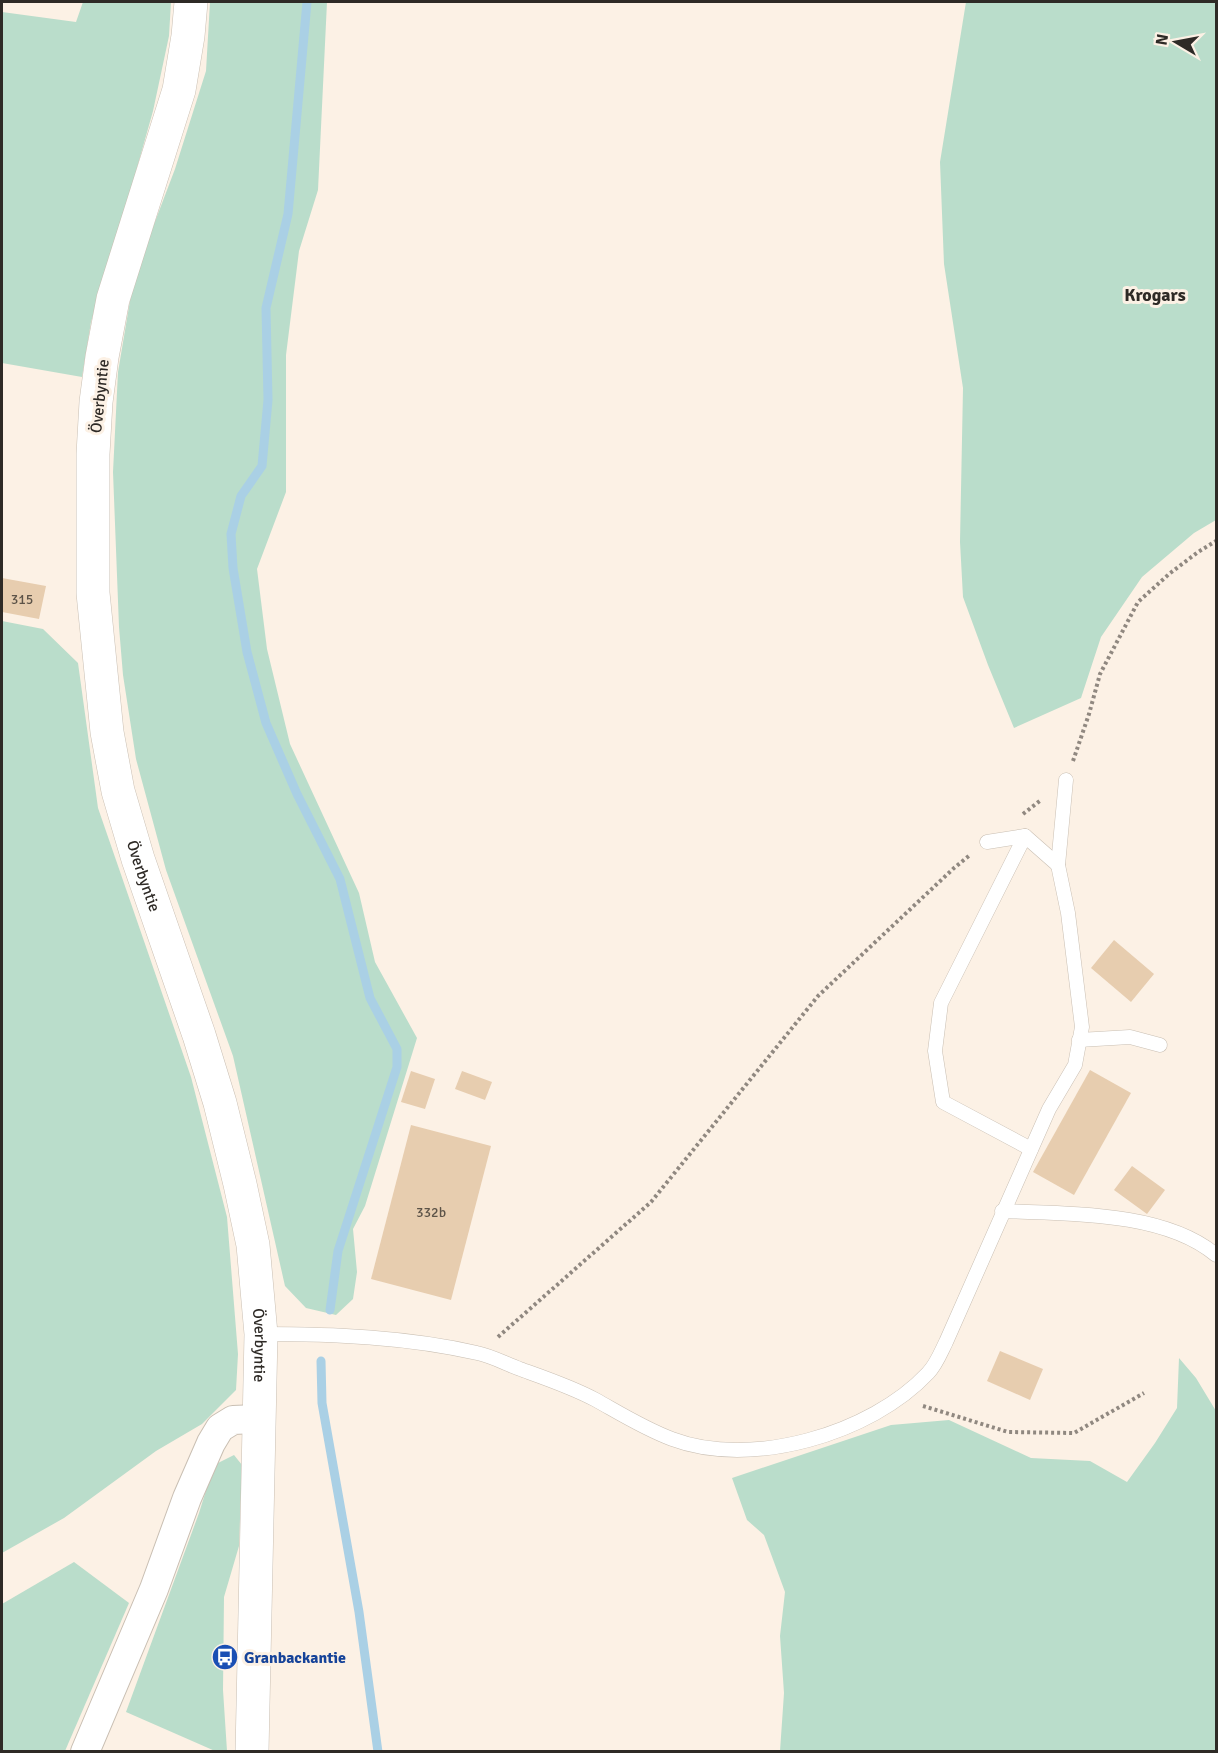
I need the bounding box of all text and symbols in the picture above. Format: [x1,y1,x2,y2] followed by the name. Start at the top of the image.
[1146,12,1206,72] north arrow
[1151,32,1173,47] text: N
[1124,284,1186,306] district label: Krogars
[86,358,114,434] street label: Överbyntie
[11,591,33,608] house number: 315
[122,838,165,915] street label: Överbyntie
[416,1204,446,1221] house number: 332b
[248,1307,270,1383] street label: Överbyntie
[210,1642,240,1672] bus stop icon: Granbackantie
[244,1648,346,1668] place label: Granbackantie

